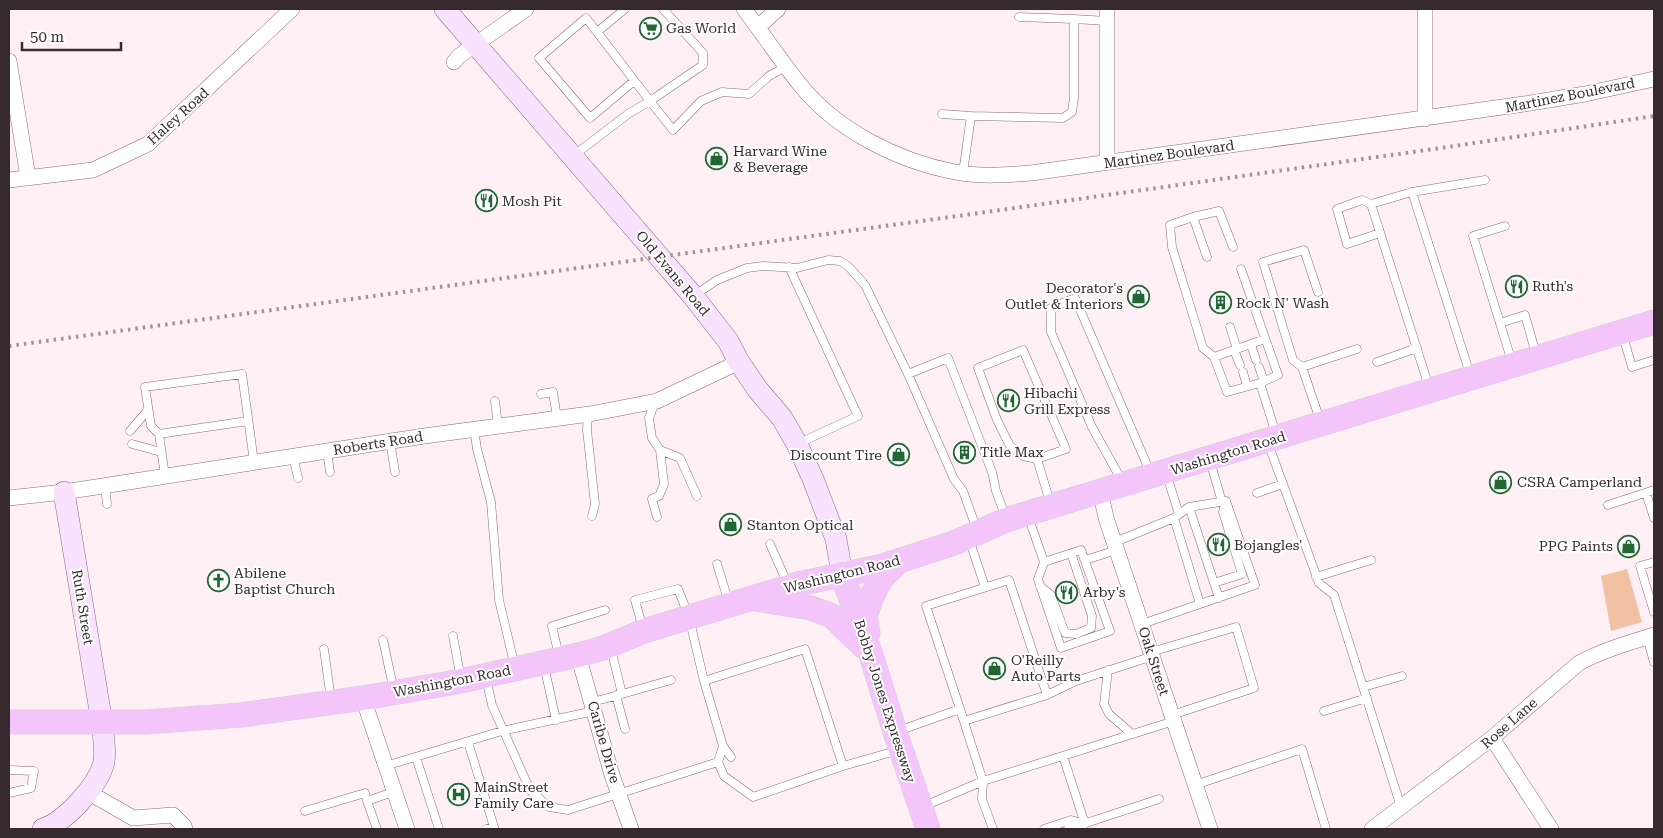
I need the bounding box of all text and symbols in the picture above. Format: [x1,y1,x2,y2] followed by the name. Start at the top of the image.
[638,16,662,40] supermarket icon: Gas World
[22,20,121,52] scale bar
[666,20,736,36] place label: Gas World
[30,28,65,46] text: 50 m
[1504,75,1636,115] street label: Martinez Boulevard
[144,84,212,148] street label: Haley Road
[1103,137,1235,171] street label: Martinez Boulevard
[733,143,827,175] place label: Harvard Wine & Beverage
[705,147,729,171] shop icon: Harvard Wine & Beverage
[474,189,498,213] restaurant icon: Mosh Pit
[502,193,562,209] place label: Mosh Pit
[633,227,713,319] street label: Old Evans Road
[1504,274,1528,298] restaurant icon: Ruth's
[1532,278,1574,294] place label: Ruth's
[1005,280,1123,312] place label: Decorator's Outlet & Interiors
[1127,284,1151,308] shop icon: Decorator's Outlet & Interiors
[1208,291,1232,315] building icon: Rock N' Wash
[1236,295,1329,311] place label: Rock N' Wash
[1024,385,1110,417] place label: Hibachi Grill Express
[996,389,1020,413] restaurant icon: Hibachi Grill Express
[332,428,424,458] street label: Roberts Road
[1169,428,1287,478] street label: Washington Road
[952,440,976,464] building icon: Title Max
[886,443,910,467] shop icon: Discount Tire
[980,444,1044,460] place label: Title Max
[790,447,882,463] place label: Discount Tire
[1489,470,1513,494] shop icon: CSRA Camperland
[1517,474,1642,490] place label: CSRA Camperland
[719,513,743,537] shop icon: Stanton Optical
[747,517,854,533] place label: Stanton Optical
[1206,533,1230,557] restaurant icon: Bojangles'
[1617,534,1641,558] shop icon: PPG Paints
[1234,537,1303,553] place label: Bojangles'
[1539,538,1613,554] place label: PPG Paints
[782,552,902,596] street label: Washington Road
[234,565,335,597] place label: Abilene Baptist Church
[69,568,97,646] street label: Ruth Street
[206,569,230,593] church icon: Abilene Baptist Church
[1055,580,1079,604] restaurant icon: Arby's
[1083,584,1126,600] place label: Arby's
[851,618,919,785] street label: Bobby Jones Expressway
[1135,625,1173,697] street label: Oak Street
[1011,652,1081,684] place label: O'Reilly Auto Parts
[983,656,1007,680] shop icon: O'Reilly Auto Parts
[392,662,512,700] street label: Washington Road
[1478,694,1541,752] street label: Rose Lane
[585,699,623,785] street label: Caribe Drive
[474,779,554,811] place label: MainStreet Family Care
[446,783,470,807] hospital icon: MainStreet Family Care

